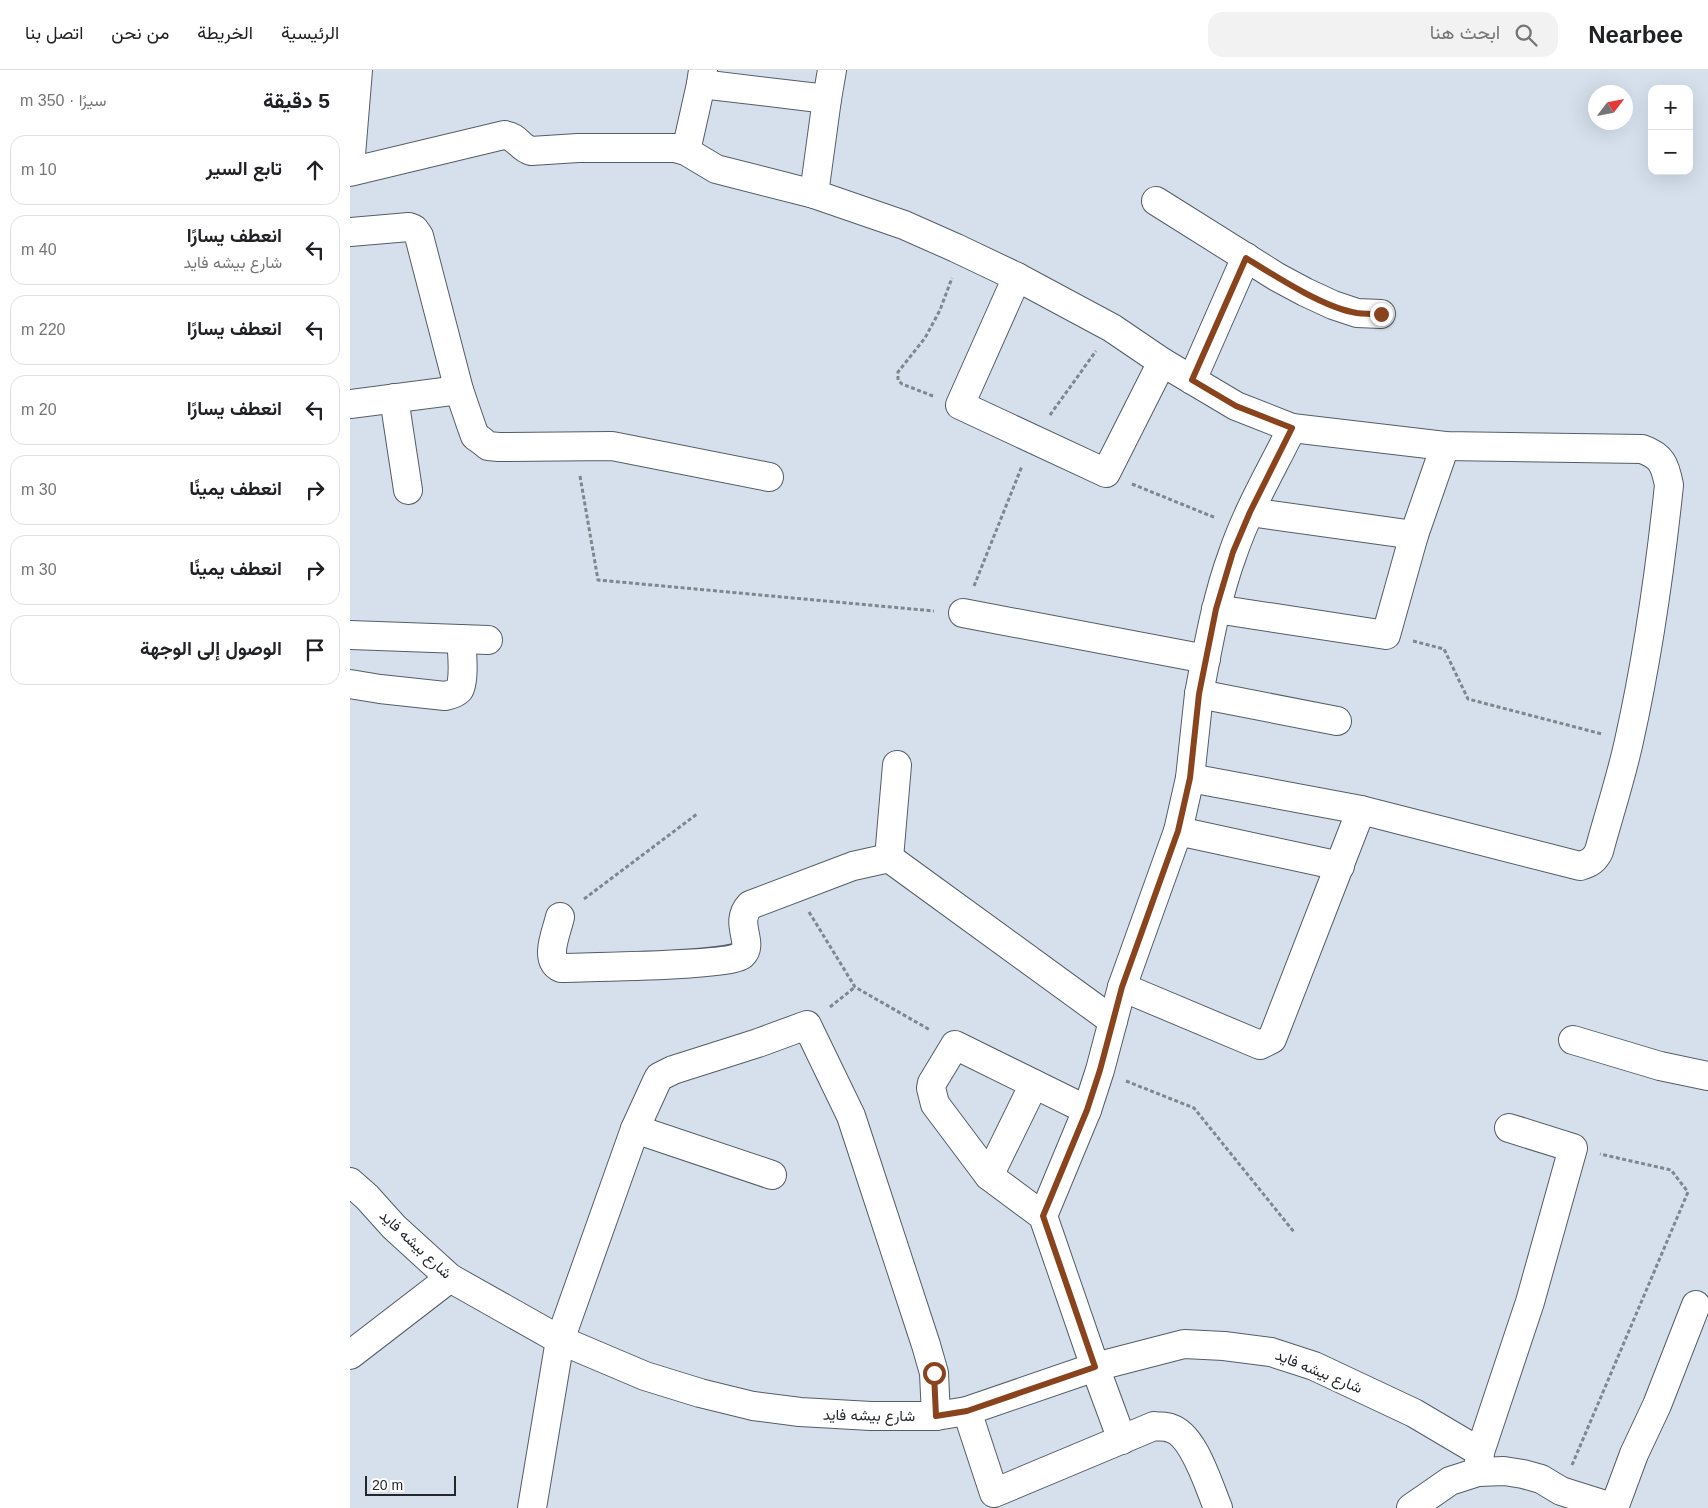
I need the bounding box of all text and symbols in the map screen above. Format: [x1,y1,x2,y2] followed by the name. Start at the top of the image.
[1208,12,1558,57] search box
[1512,21,1540,49] icon: search
[1588,21,1683,48] text: Nearbee
[1430,22,1500,43] text: ابحث هنا
[25,23,83,43] text: اتصل بنا
[111,23,169,43] text: من نحن
[197,23,253,43] text: الخريطة
[281,23,339,43] text: الرئيسية
[1588,85,1633,130] north arrow
[1648,85,1693,175] map controls
[1648,85,1693,130] button: +
[263,89,330,112] text: 5 دقيقة
[20,92,106,109] text: سيرًا · 350 m
[1648,130,1693,175] button: −
[301,156,329,184] icon: ahead
[206,158,282,179] text: تابع السير
[21,161,57,178] text: 10 m
[187,225,282,246] text: انعطف يسارًا
[301,236,329,264] icon: left
[21,241,57,258] text: 40 m
[184,254,282,271] text: شارع بيشه فايد
[1370,303,1393,326] route end
[301,316,329,344] icon: left
[187,318,282,339] text: انعطف يسارًا
[21,321,65,338] text: 220 m
[301,396,329,424] icon: left
[187,398,282,419] text: انعطف يسارًا
[21,401,57,418] text: 20 m
[301,476,329,504] icon: right
[189,478,282,499] text: انعطف يمينًا
[21,481,57,498] text: 30 m
[301,556,329,584] icon: right
[189,558,282,579] text: انعطف يمينًا
[21,561,57,578] text: 30 m
[301,636,329,664] icon: arrive
[140,638,282,659] text: الوصول إلى الوجهة
[374,1206,456,1284] street label: شارع بيشه فايد
[1272,1346,1365,1399] street label: شارع بيشه فايد
[923,1362,946,1385] route start
[823,1406,915,1427] street label: شارع بيشه فايد
[365,1473,456,1496] scale bar
[372,1477,403,1493] text: 20 m

